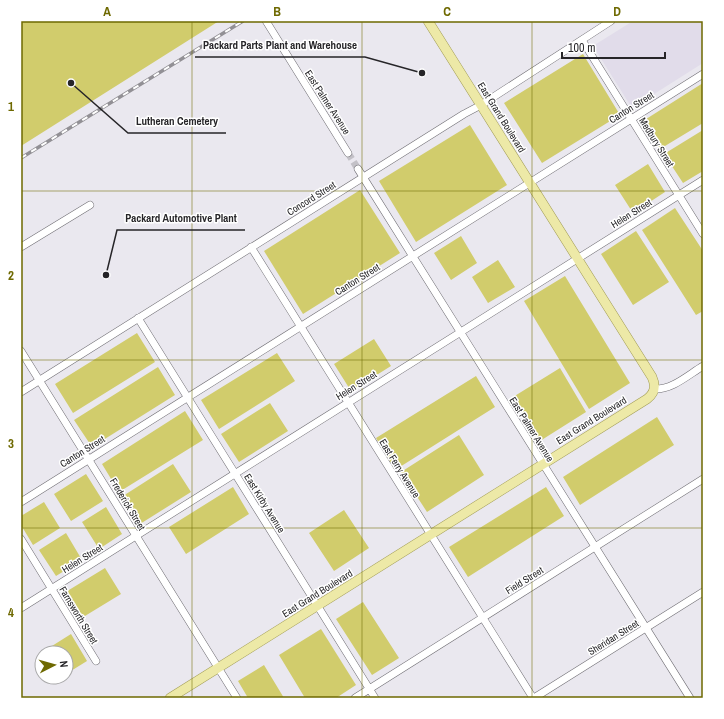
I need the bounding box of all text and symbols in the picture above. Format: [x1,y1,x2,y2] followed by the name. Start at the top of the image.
[103,3,111,20] text: A
[273,3,281,20] text: B
[443,3,451,20] text: C
[613,3,621,20] text: D
[195,34,365,57] callout: Packard Parts Plant and Warehouse
[562,34,665,60] scale bar
[203,38,357,52] text: Packard Parts Plant and Warehouse
[568,40,595,56] text: 100 m
[302,68,353,137] street label: East Palmer Avenue
[475,80,528,155] street label: East Grand Boulevard
[606,88,657,126] street label: Canton Street
[8,98,14,115] text: 1
[128,110,226,133] callout: Lutheran Cemetery
[136,114,218,128] text: Lutheran Cemetery
[636,115,677,170] street label: Medbury Street
[284,178,339,219] street label: Concord Street
[608,195,655,231] street label: Helen Street
[117,207,245,230] callout: Packard Automotive Plant
[125,211,237,225] text: Packard Automotive Plant
[332,260,383,298] street label: Canton Street
[8,267,14,284] text: 2
[333,367,380,403] street label: Helen Street
[506,394,557,465] street label: East Palmer Avenue
[554,394,629,447] street label: East Grand Boulevard
[57,432,108,470] street label: Canton Street
[8,435,14,452] text: 3
[376,436,423,500] street label: East Ferry Avenue
[241,471,288,536] street label: East Kirby Avenue
[107,476,149,533] street label: Frederick Street
[59,540,106,576] street label: Helen Street
[503,563,546,597] street label: Field Street
[280,567,355,620] street label: East Grand Boulevard
[56,584,101,647] street label: Farnsworth Street
[8,604,14,621] text: 4
[585,616,642,658] street label: Sheridan Street
[34,645,74,685] north arrow
[57,660,71,668] text: N

